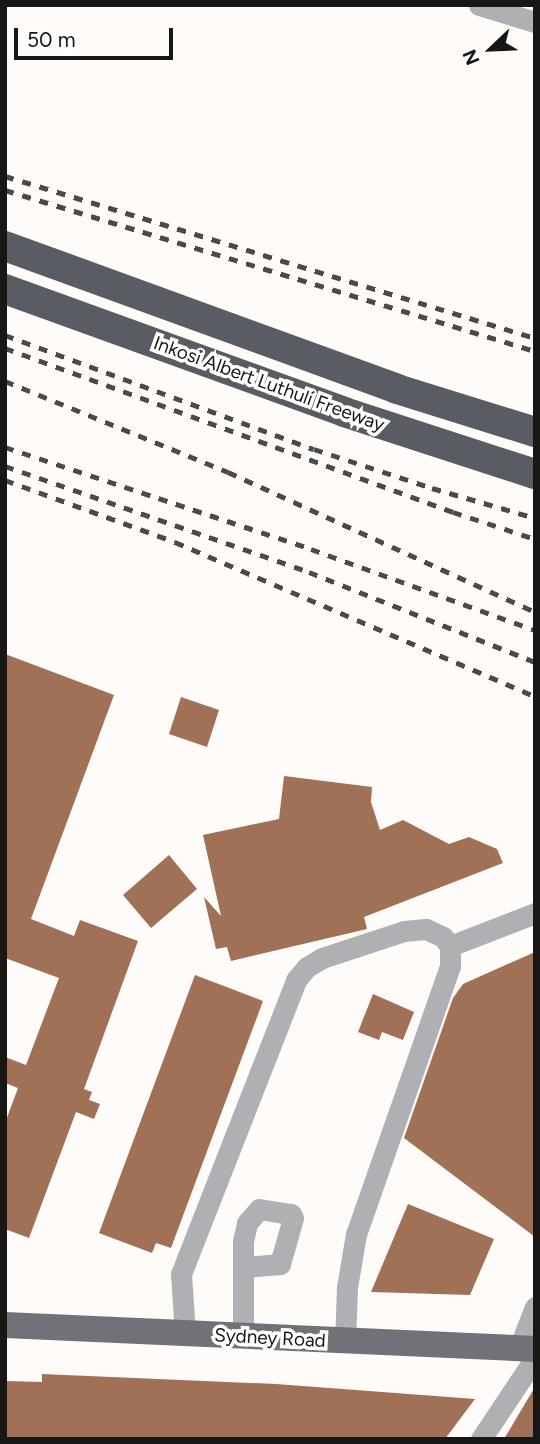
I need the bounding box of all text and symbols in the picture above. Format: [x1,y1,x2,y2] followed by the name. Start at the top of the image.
[18,14,177,58] scale bar
[456,14,526,84] north arrow
[27,27,76,52] text: 50 m
[458,46,485,69] text: N
[150,332,388,436] street label: Inkosi Albert Luthuli Freeway
[214,1324,326,1352] street label: Sydney Road

